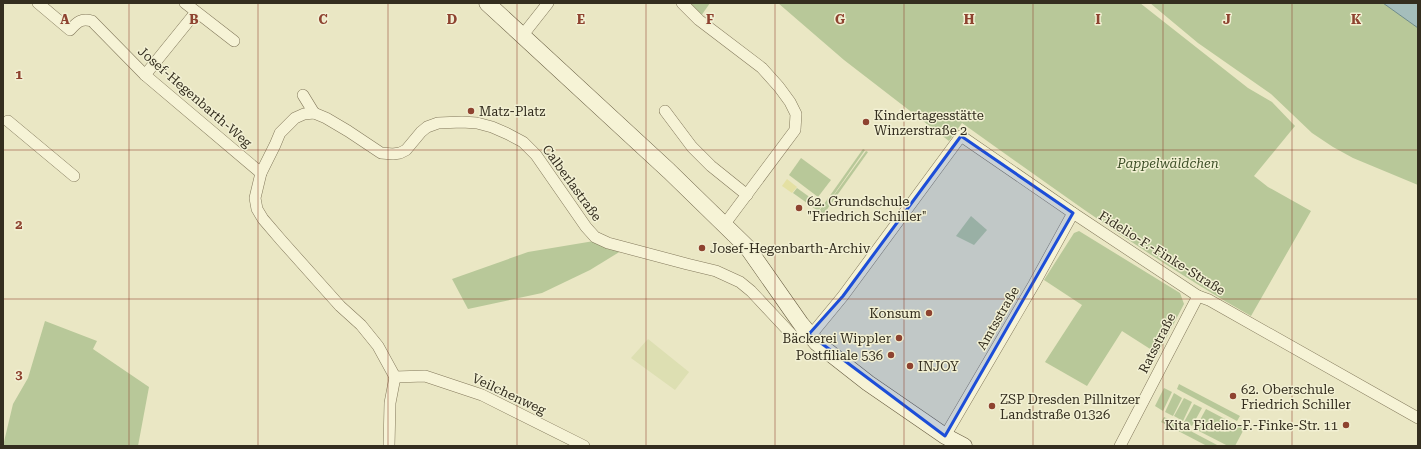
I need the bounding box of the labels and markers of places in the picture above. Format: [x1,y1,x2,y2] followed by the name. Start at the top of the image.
[479,104,545,119] place label: Matz-Platz
[466,106,476,116] marker: Matz-Platz
[874,108,984,138] place label: Kindertagesstätte Winzerstraße 2
[861,117,871,127] marker: Kindertagesstätte Winzerstraße 2
[807,194,927,224] place label: 62. Grundschule "Friedrich Schiller"
[794,203,804,213] marker: 62. Grundschule "Friedrich Schiller"
[710,241,871,256] place label: Josef-Hegenbarth-Archiv
[697,243,707,253] marker: Josef-Hegenbarth-Archiv
[869,306,921,321] place label: Konsum
[924,308,934,318] marker: Konsum
[783,331,892,346] place label: Bäckerei Wippler
[894,333,904,343] marker: Bäckerei Wippler
[796,348,883,363] place label: Postfiliale 536
[886,350,896,360] marker: Postfiliale 536
[918,359,959,374] place label: INJOY
[905,361,915,371] marker: INJOY
[1241,382,1351,412] place label: 62. Oberschule Friedrich Schiller
[1228,391,1238,401] marker: 62. Oberschule Friedrich Schiller
[1000,392,1141,422] place label: ZSP Dresden Pillnitzer Landstraße 01326
[987,401,997,411] marker: ZSP Dresden Pillnitzer Landstraße 01326
[1165,418,1338,433] place label: Kita Fidelio-F.-Finke-Str. 11
[1341,420,1351,430] marker: Kita Fidelio-F.-Finke-Str. 11

